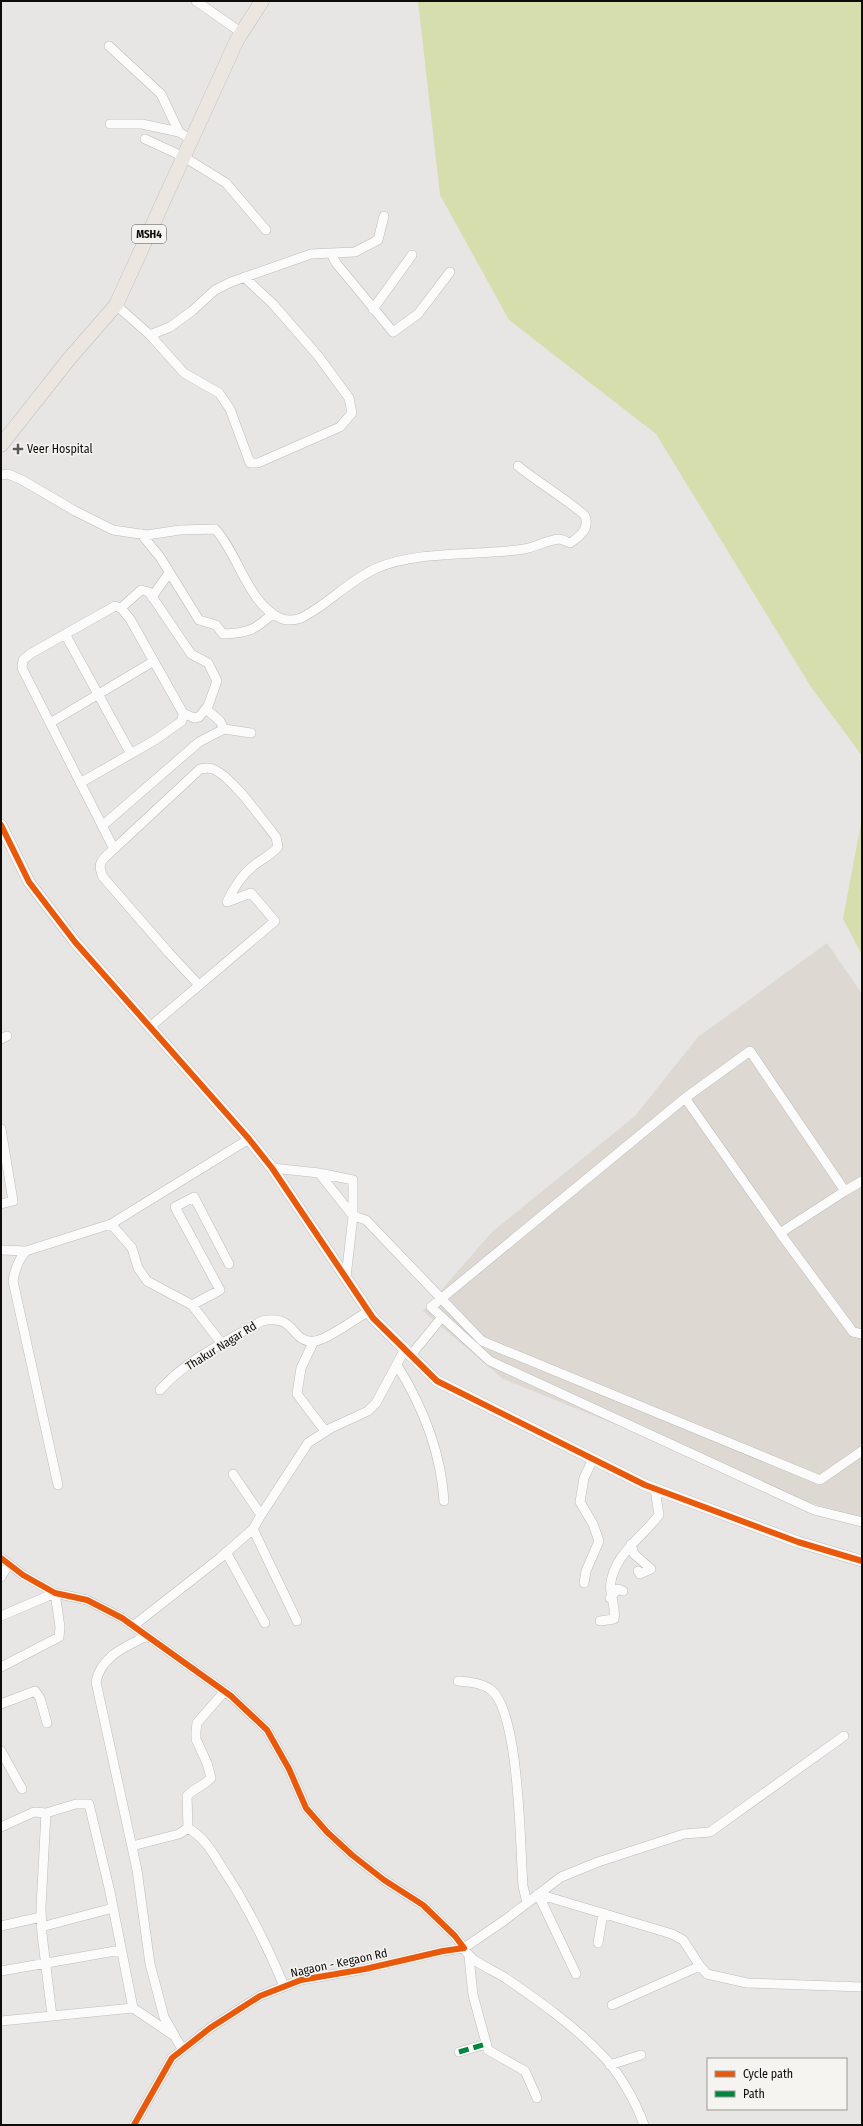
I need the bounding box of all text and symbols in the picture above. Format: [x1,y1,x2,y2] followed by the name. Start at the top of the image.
[132,225,166,243] road number: MSH4
[27,442,93,456] place label: Veer Hospital
[12,443,24,455] marker: Veer Hospital
[183,1319,259,1373] street label: Thakur Nagar Rd
[289,1946,389,1980] street label: Nagaon - Kegaon Rd
[707,2058,847,2110] legend
[743,2067,793,2081] text: Cycle path
[743,2087,765,2101] text: Path

